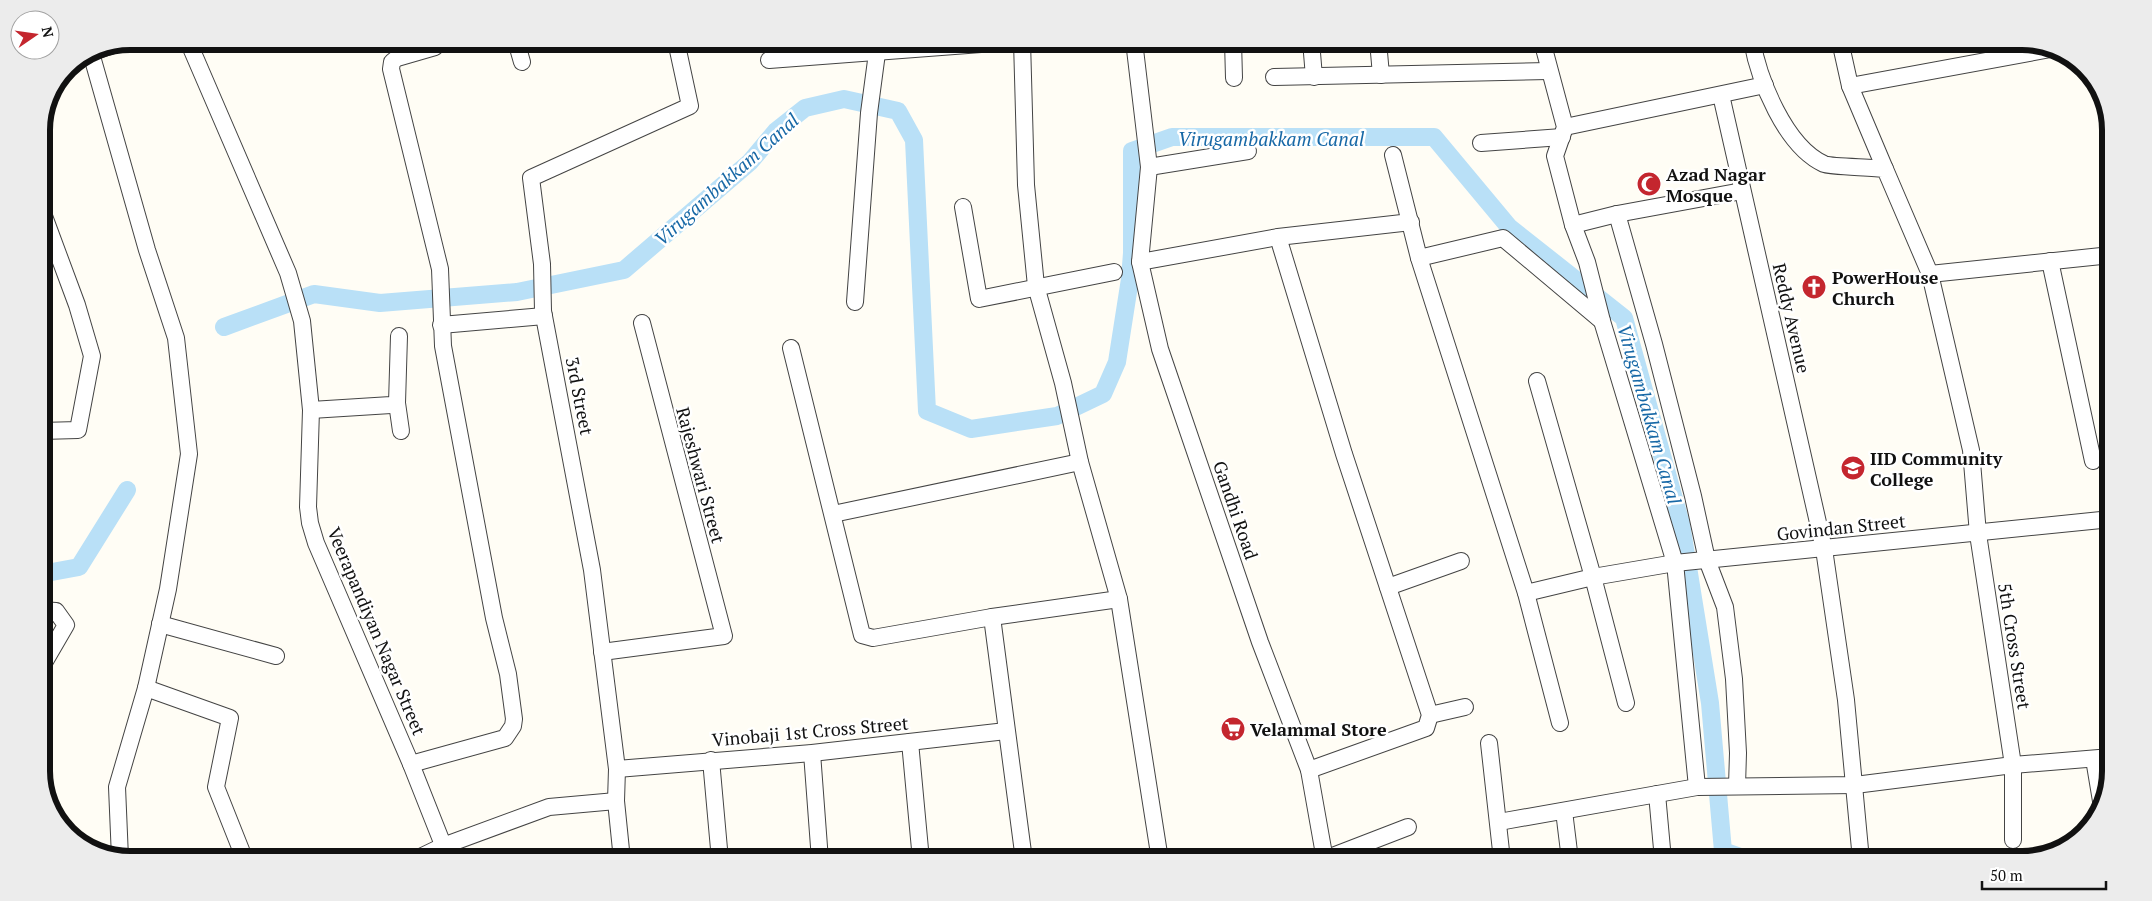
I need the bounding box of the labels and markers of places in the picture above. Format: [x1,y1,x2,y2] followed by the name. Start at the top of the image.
[1666,162,1766,207] place label: Azad Nagar Mosque
[1636,171,1662,197] mosque icon: Azad Nagar Mosque
[1832,265,1939,310] place label: PowerHouse Church
[1801,274,1827,300] church icon: PowerHouse Church
[1870,446,2003,491] place label: IID Community College
[1840,455,1866,481] school or university icon: IID Community College
[1220,716,1246,742] supermarket icon: Velammal Store
[1250,717,1387,741] place label: Velammal Store

